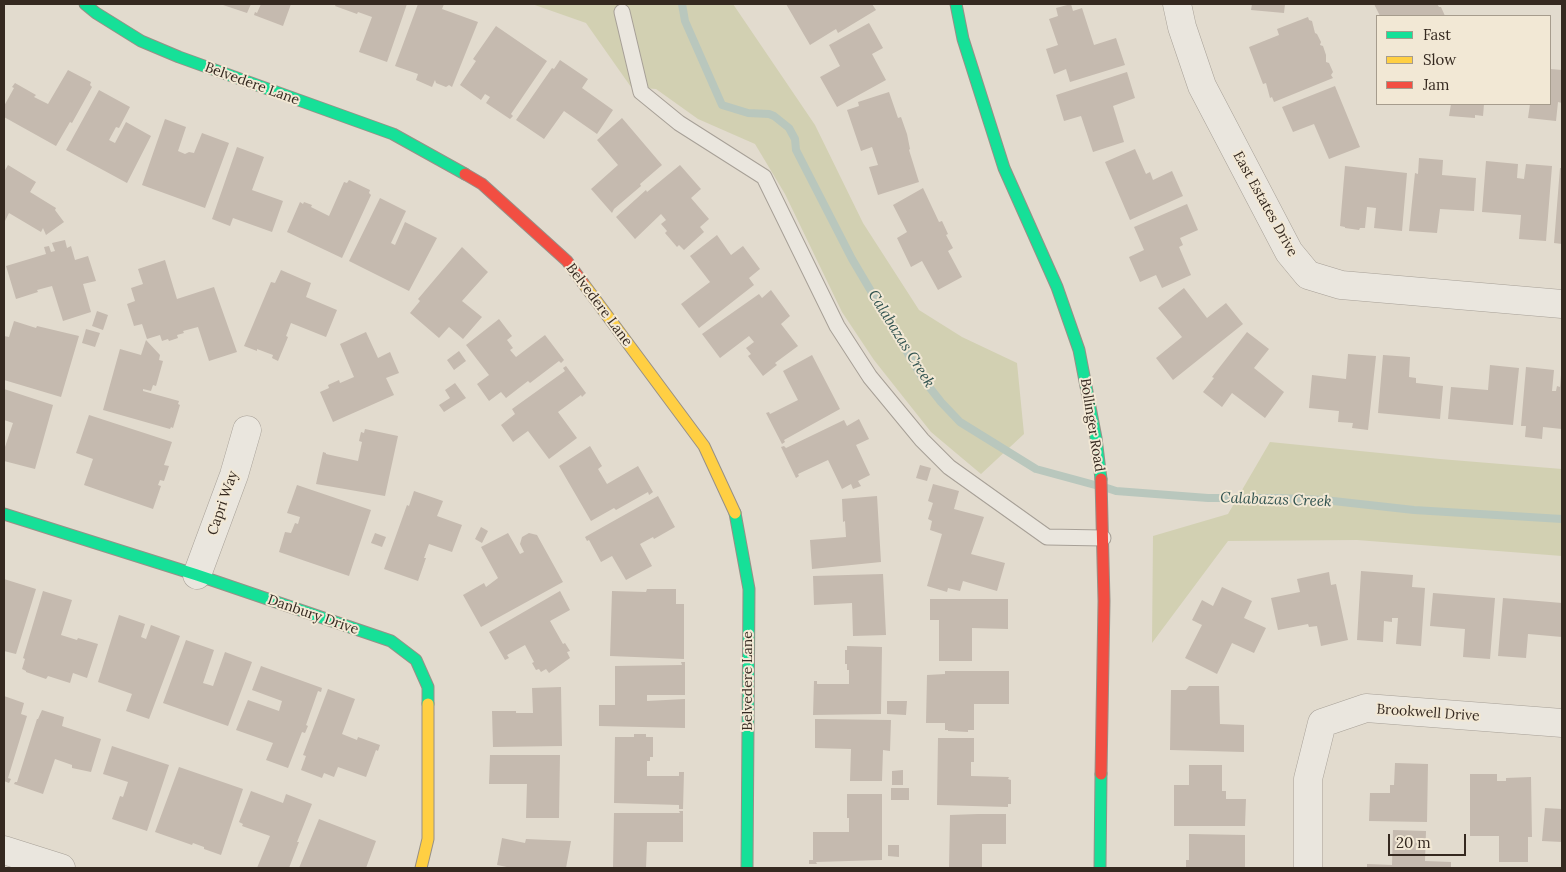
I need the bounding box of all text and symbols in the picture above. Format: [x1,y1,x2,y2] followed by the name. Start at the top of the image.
[1376,15,1551,105] legend
[1423,25,1451,44] text: Fast
[1423,50,1456,69] text: Slow
[202,59,302,109] street label: Belvedere Lane
[1423,75,1450,94] text: Jam
[1229,149,1301,259] street label: East Estates Drive
[562,260,636,350] street label: Belvedere Lane
[864,287,938,391] water label: Calabazas Creek
[1076,377,1108,473] street label: Bollinger Road
[204,469,242,537] street label: Capri Way
[1220,489,1332,511] water label: Calabazas Creek
[265,592,361,638] street label: Danbury Drive
[740,631,756,731] street label: Belvedere Lane
[1376,701,1480,725] street label: Brookwell Drive
[1391,824,1468,856] scale bar
[1396,833,1431,852] text: 20 m

